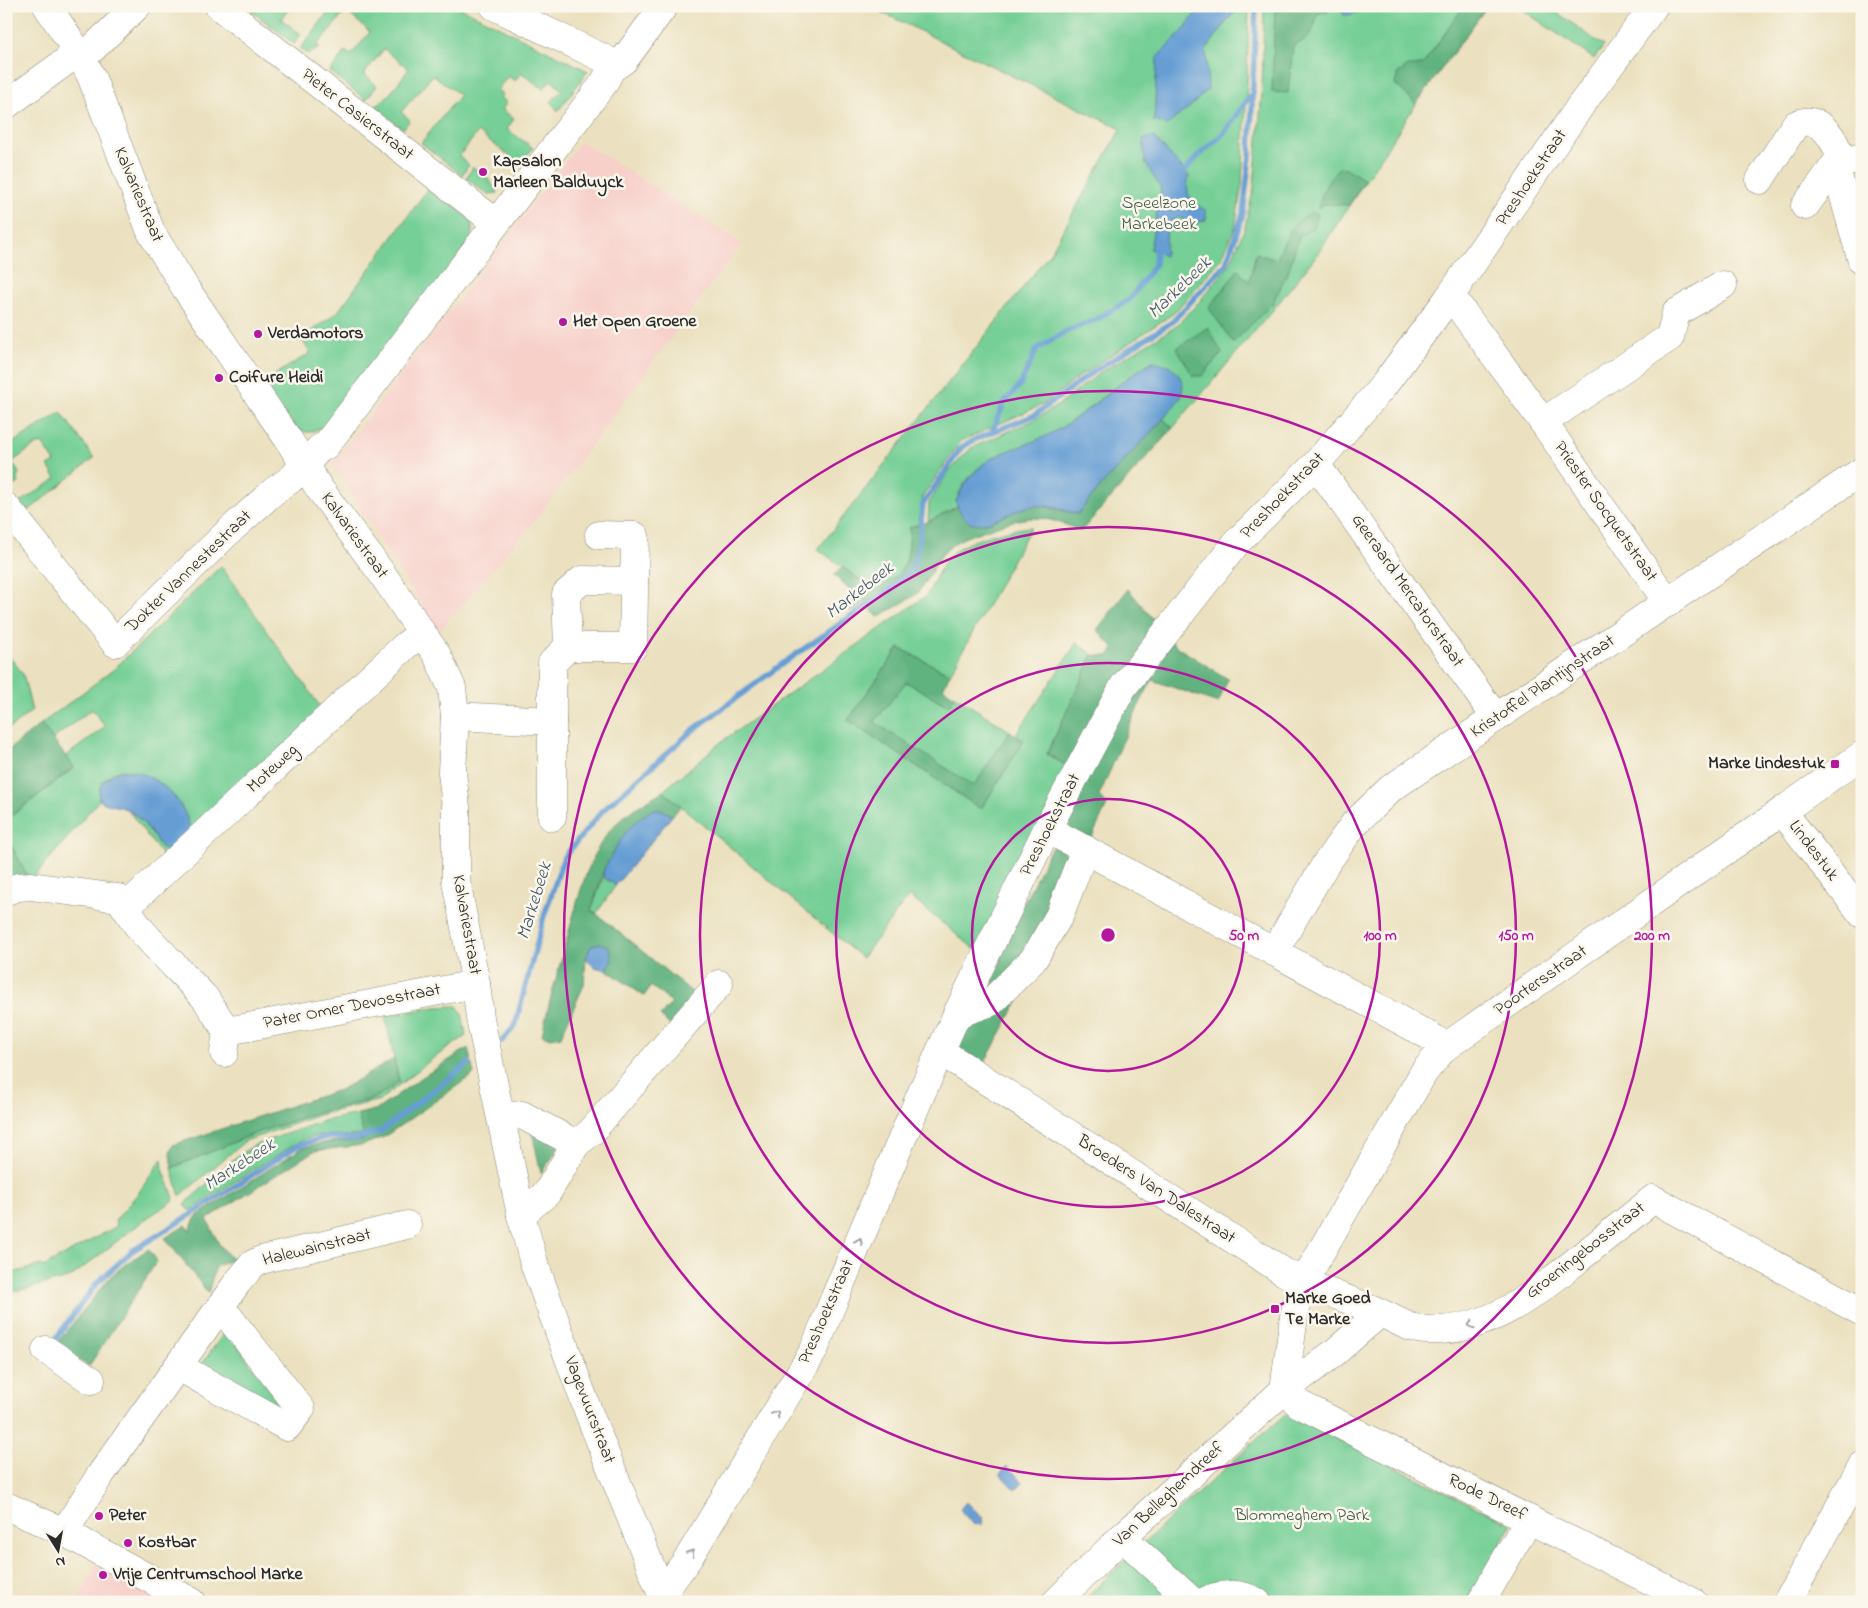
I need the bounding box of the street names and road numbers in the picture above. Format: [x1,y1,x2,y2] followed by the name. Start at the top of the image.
[295,63,419,167] street label: Pieter Casierstraat
[1490,124,1574,232] street label: Preshoekstraat
[106,143,170,247] street label: Kalvariestraat
[1547,436,1663,588] street label: Priester Socquetstraat
[1235,447,1331,545] street label: Preshoekstraat
[314,487,394,585] street label: Kalvariestraat
[119,504,258,640] street label: Dokter Vannestestraat
[1344,509,1470,673] street label: Geeraard Mercatorstraat
[1465,629,1621,745] street label: Kristoffel Plantijnstraat
[241,738,305,801] street label: Moteweg
[1014,769,1088,881] street label: Preshoekstraat
[1781,815,1845,887] street label: Lindestuk
[444,873,488,977] street label: Kalvariestraat
[1489,939,1593,1023] street label: Poortersstraat
[261,977,443,1037] street label: Pater Omer Devosstraat
[1071,1128,1240,1251] street label: Broeders Van Dalestraat
[1521,1196,1652,1307] street label: Groeningebosstraat
[260,1222,374,1274] street label: Halewainstraat
[792,1255,862,1369] street label: Preshoekstraat
[555,1351,621,1468] street label: Vagevuurstraat
[1107,1436,1232,1555] street label: Van Belleghemdreef
[1443,1468,1532,1529] street label: Rode Dreef

